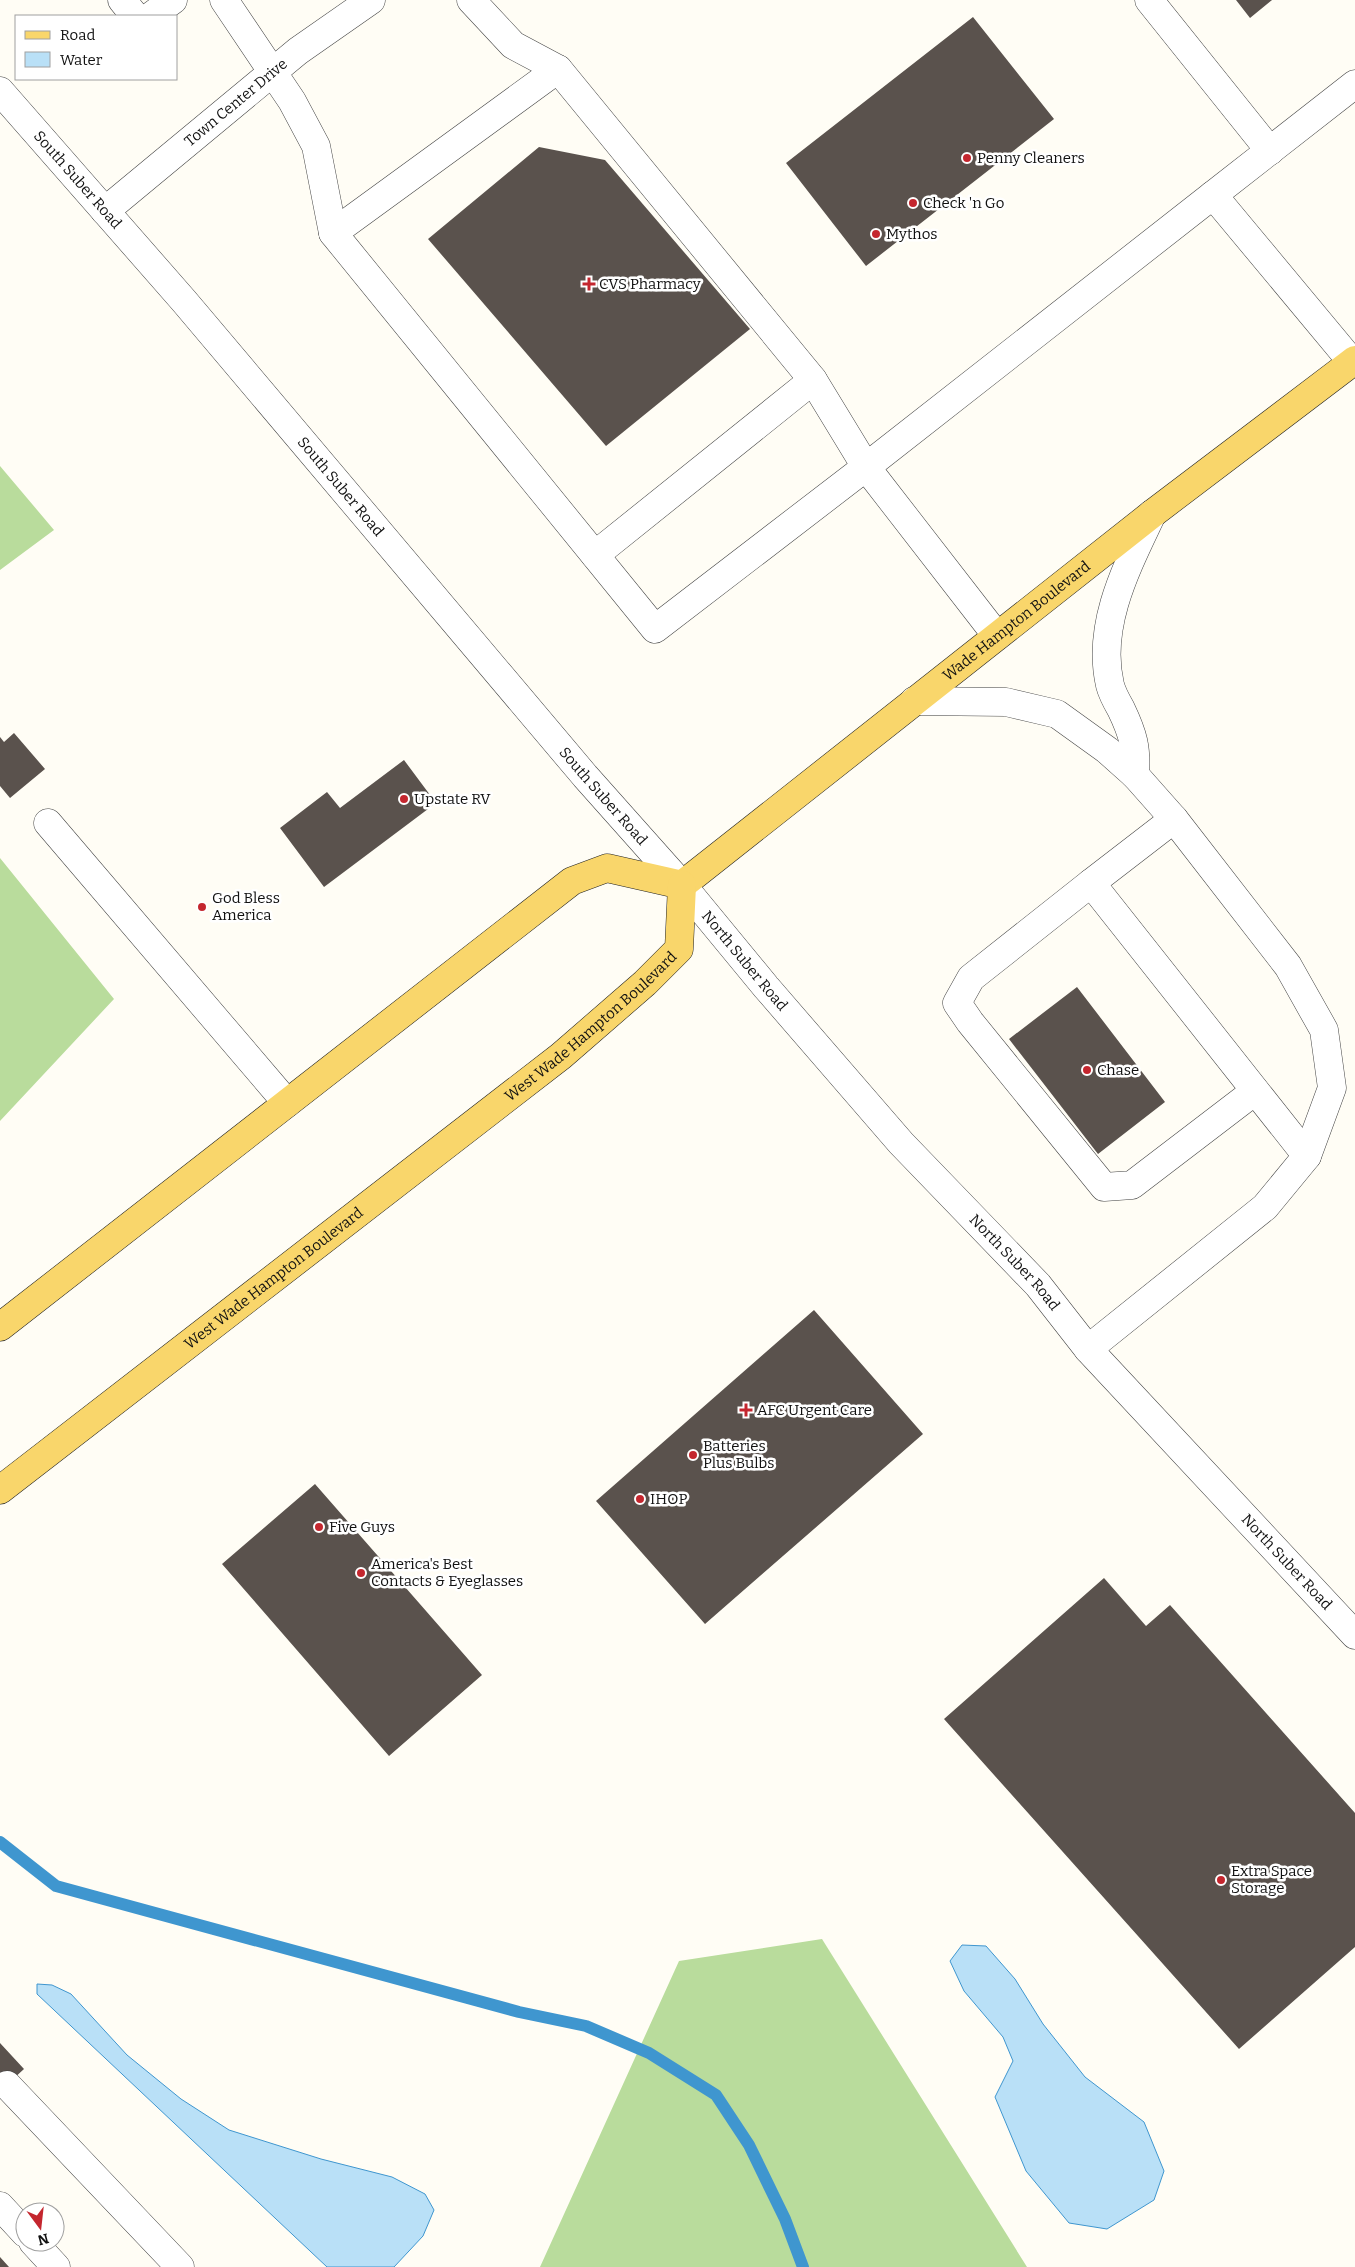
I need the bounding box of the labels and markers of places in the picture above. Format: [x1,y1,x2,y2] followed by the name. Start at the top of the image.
[977,149,1085,167] place label: Penny Cleaners
[961,152,973,164] marker: Penny Cleaners
[923,194,1004,212] place label: Check 'n Go
[907,197,919,209] marker: Check 'n Go
[886,225,937,243] place label: Mythos
[870,228,882,240] marker: Mythos
[599,275,701,293] place label: CVS Pharmacy
[583,278,595,290] marker: CVS Pharmacy
[414,790,491,808] place label: Upstate RV
[398,793,410,805] marker: Upstate RV
[212,889,280,924] place label: God Bless America
[196,901,208,913] marker: God Bless America
[1097,1061,1139,1079] place label: Chase
[1081,1064,1093,1076] marker: Chase
[757,1401,872,1419] place label: AFC Urgent Care
[739,1403,753,1417] marker: AFC Urgent Care
[703,1437,774,1472] place label: Batteries Plus Bulbs
[687,1449,699,1461] marker: Batteries Plus Bulbs
[650,1490,687,1508] place label: IHOP
[634,1493,646,1505] marker: IHOP
[329,1518,395,1536] place label: Five Guys
[313,1521,325,1533] marker: Five Guys
[371,1555,523,1590] place label: America's Best Contacts & Eyeglasses
[355,1567,367,1579] marker: America's Best Contacts & Eyeglasses
[1231,1862,1312,1897] place label: Extra Space Storage
[1215,1874,1227,1886] marker: Extra Space Storage

